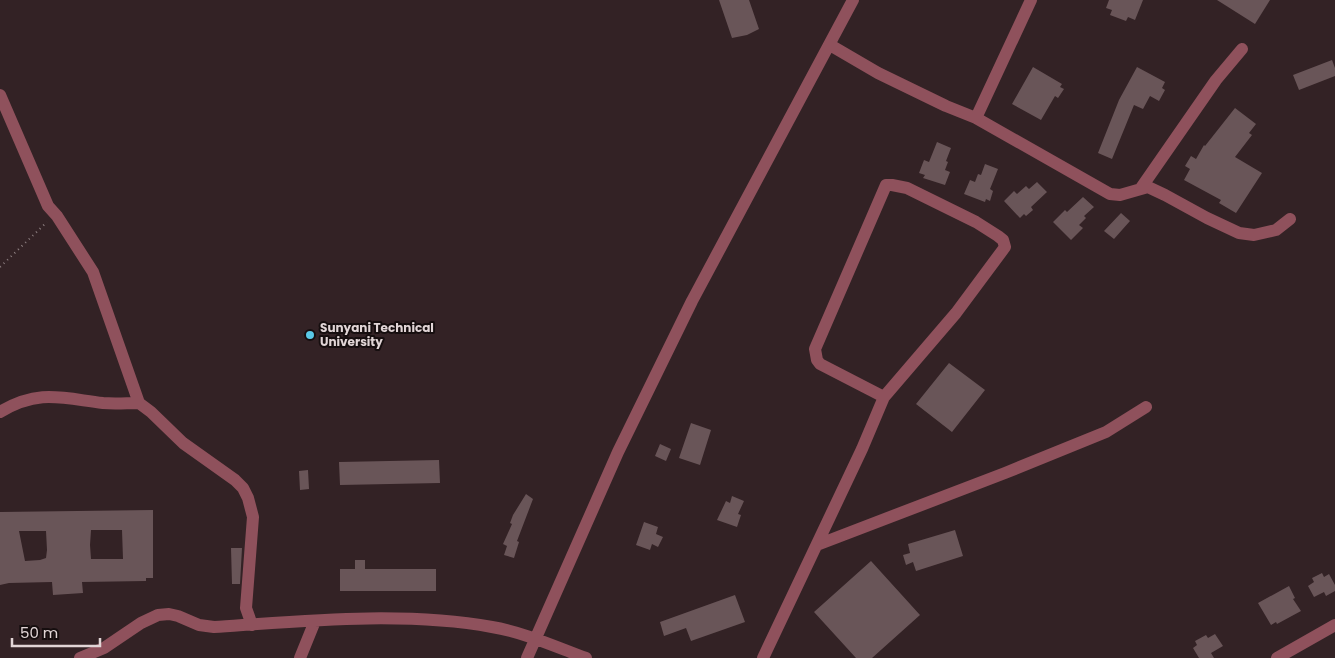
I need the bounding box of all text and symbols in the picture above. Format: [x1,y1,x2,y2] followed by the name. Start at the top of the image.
[320,319,434,350] place label: Sunyani Technical University
[304,329,316,341] marker: Sunyani Technical University
[12,616,100,648] scale bar
[20,622,58,643] text: 50 m

